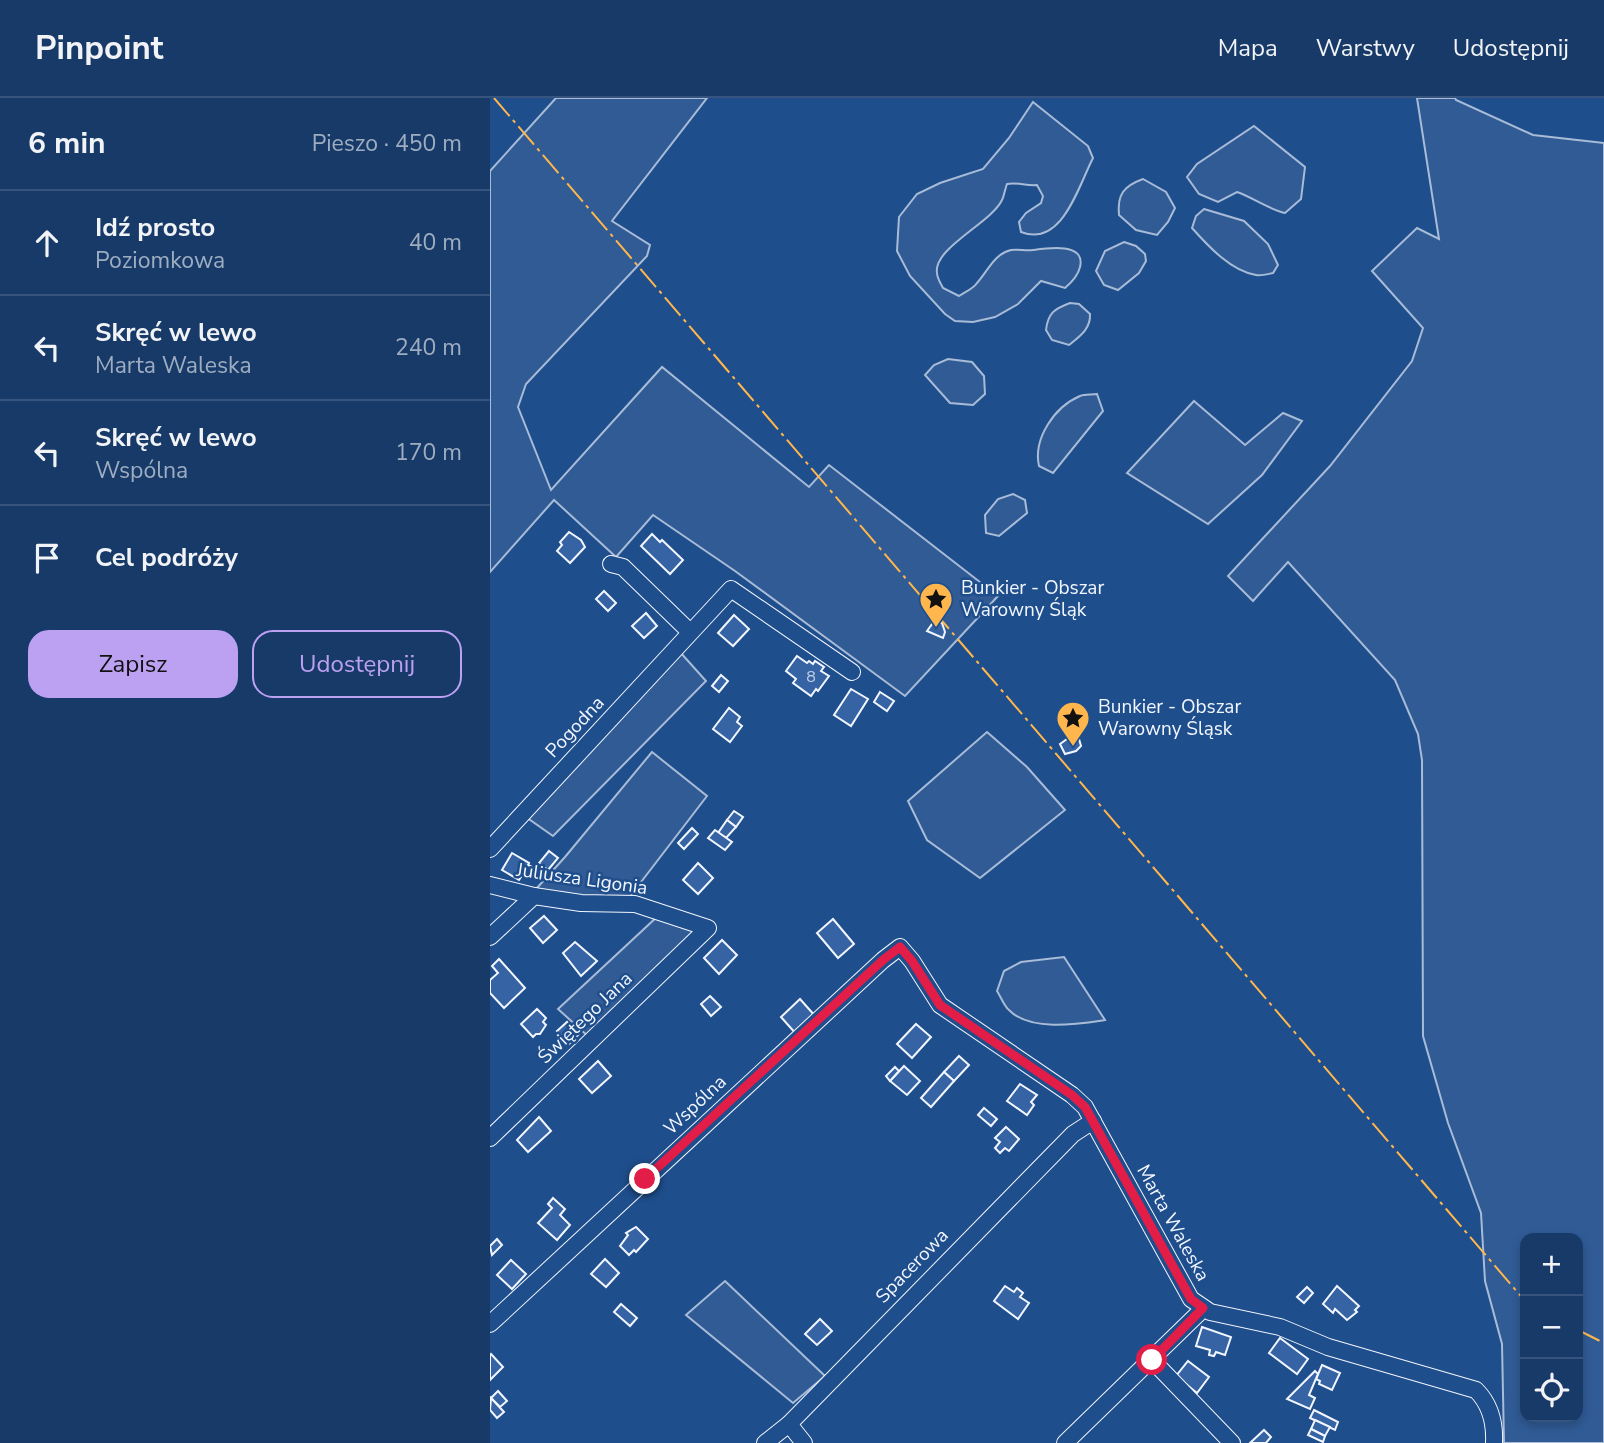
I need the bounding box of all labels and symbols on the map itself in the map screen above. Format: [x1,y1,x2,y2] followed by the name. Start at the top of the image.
[961,575,1104,623] place label: Bunkier - Obszar Warowny Śląk
[917,580,955,629] place icon: Bunkier - Obszar Warowny Śląk
[806,666,816,688] house number: 8
[540,690,610,764] street label: Pogodna
[1098,694,1241,742] place label: Bunkier - Obszar Warowny Śląsk
[1054,699,1092,748] place icon: Bunkier - Obszar Warowny Śląsk
[514,857,649,901] street label: Juliusza Ligonia
[532,966,638,1070] street label: Świętego Jana
[658,1069,732,1141] street label: Wspólna
[1130,1160,1216,1286] street label: Marta Waleska
[629,1163,660,1194] route end
[870,1223,954,1309] street label: Spacerowa
[1136,1344,1167,1375] route start

